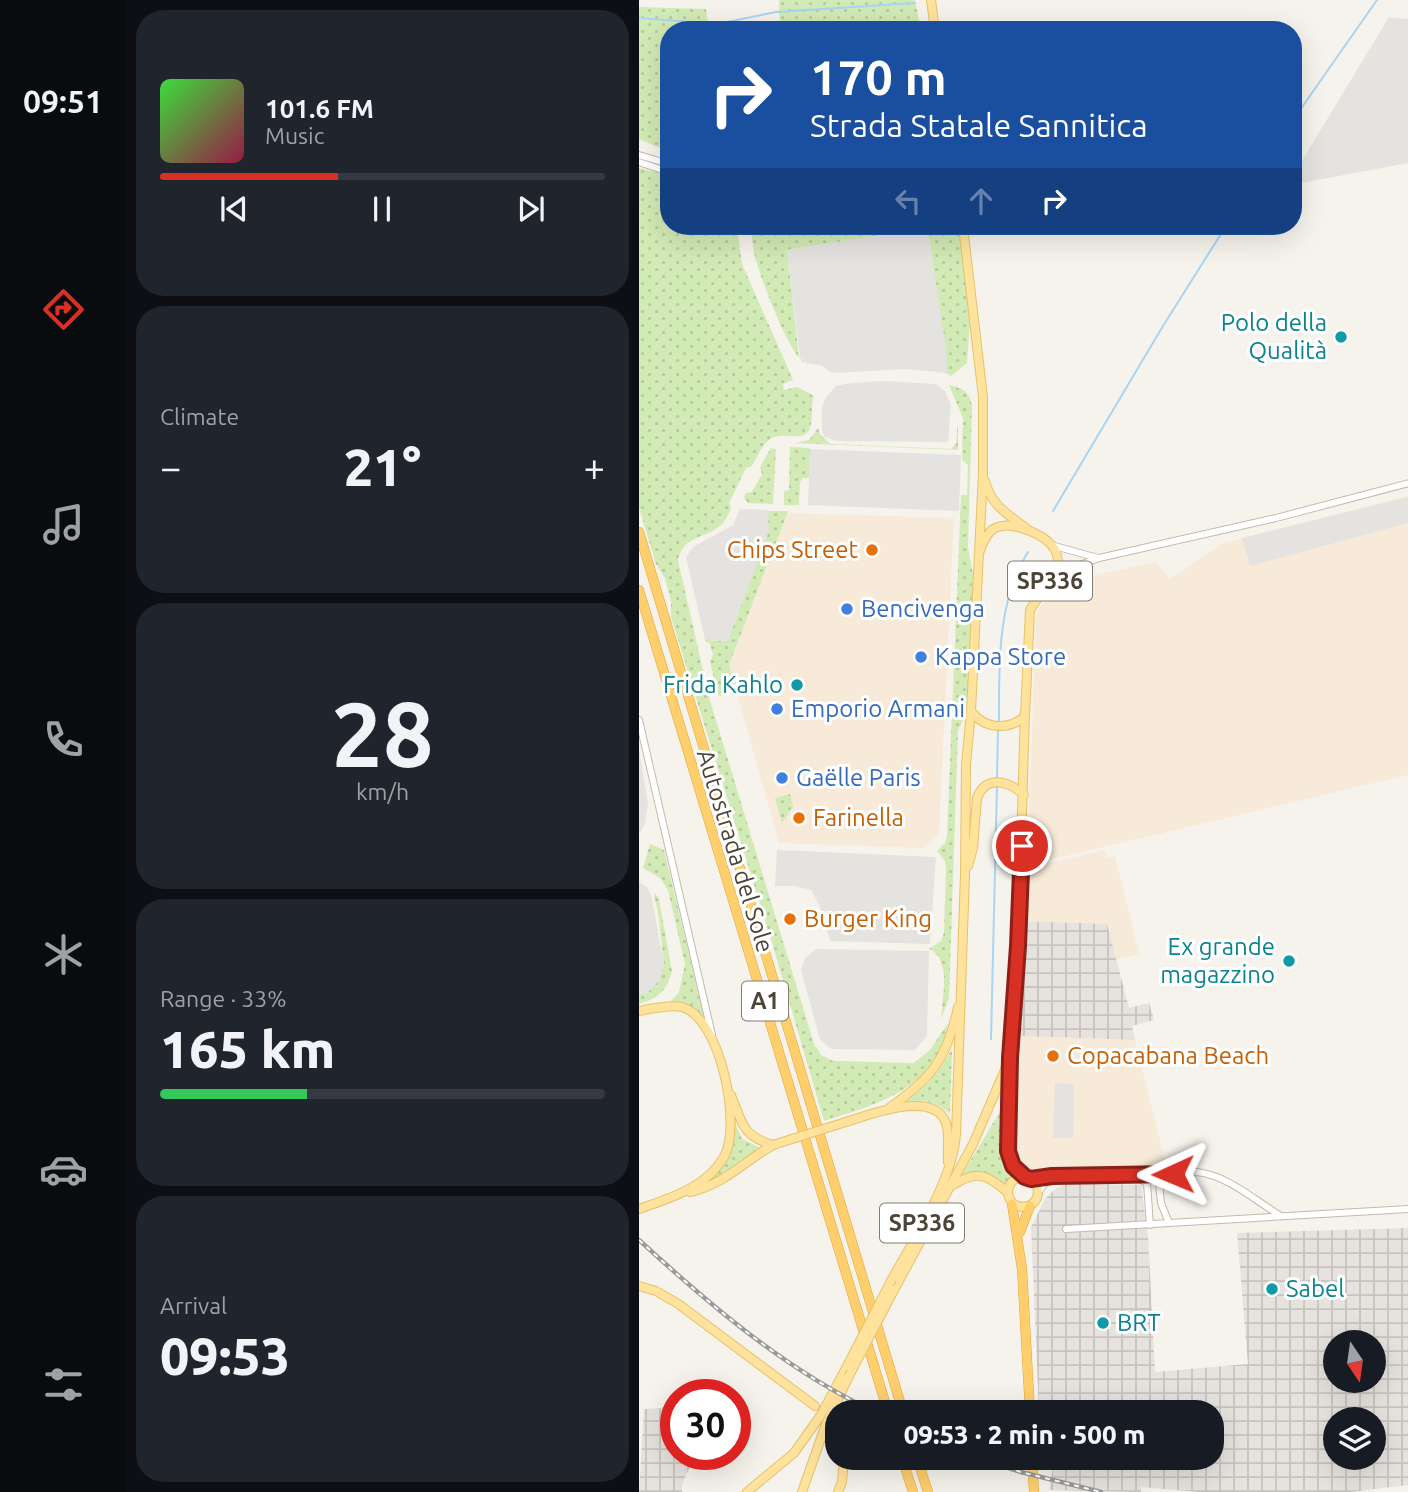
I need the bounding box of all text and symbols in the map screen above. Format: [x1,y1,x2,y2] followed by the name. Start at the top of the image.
[695,49,786,140] icon: right
[810,49,947,104] text: 170 m
[23,83,103,119] text: 09:51
[265,94,374,123] text: 101.6 FM
[810,107,1148,143] text: Strada Statale Sannitica
[265,123,324,148] text: Music
[889,182,927,220] icon: left
[962,182,1000,220] icon: ahead
[1035,182,1073,220] icon: right
[215,190,253,228] icon: previous
[363,190,401,228] icon: pause
[512,190,550,228] icon: next
[39,285,88,334] icon: directions
[1221,309,1327,364] place label: Polo della Qualità
[1333,329,1349,345] marker: Polo della Qualità
[160,404,239,429] text: Climate
[344,438,421,496] text: 21°
[160,446,181,488] text: −
[584,446,605,488] text: +
[39,500,88,549] icon: music
[727,536,859,563] place label: Chips Street
[864,542,880,558] marker: Chips Street
[1008,562,1092,600] road number: SP336
[861,595,985,622] place label: Bencivenga
[839,601,855,617] marker: Bencivenga
[935,643,1066,670] place label: Kappa Store
[913,649,929,665] marker: Kappa Store
[663,671,783,698] place label: Frida Kahlo
[789,677,805,693] marker: Frida Kahlo
[331,682,434,784] text: 28
[791,695,965,722] place label: Emporio Armani
[769,701,785,717] marker: Emporio Armani
[39,715,88,764] icon: phone
[692,746,779,956] street label: Autostrada del Sole
[796,764,921,791] place label: Gaëlle Paris
[774,770,790,786] marker: Gaëlle Paris
[356,779,409,804] text: km/h
[813,804,904,831] place label: Farinella
[791,810,807,826] marker: Farinella
[992,816,1052,876] pin
[1003,827,1041,865] icon: arrive
[804,905,932,932] place label: Burger King
[782,911,798,927] marker: Burger King
[39,930,88,979] icon: climate
[1160,933,1275,988] place label: Ex grande magazzino
[1281,953,1297,969] marker: Ex grande magazzino
[742,982,788,1020] road number: A1
[160,986,287,1011] text: Range · 33%
[160,1020,335,1078] text: 165 km
[1067,1042,1269,1069] place label: Copacabana Beach
[1045,1048,1061,1064] marker: Copacabana Beach
[1136,1137,1210,1211] position arrow
[39,1145,88,1194] icon: car
[880,1204,964,1242] road number: SP336
[1286,1275,1345,1302] place label: Sabel
[1264,1281,1280,1297] marker: Sabel
[160,1293,227,1318] text: Arrival
[1117,1309,1161,1336] place label: BRT
[1095,1315,1111,1331] marker: BRT
[160,1327,290,1385] text: 09:53
[1323,1330,1386,1393] north arrow
[1323,1330,1386,1470] map controls
[39,1360,88,1409] icon: filters
[660,1379,751,1470] speed limit sign: 30
[1323,1407,1386,1470] button: layers
[904,1420,1145,1449] text: 09:53 · 2 min · 500 m

